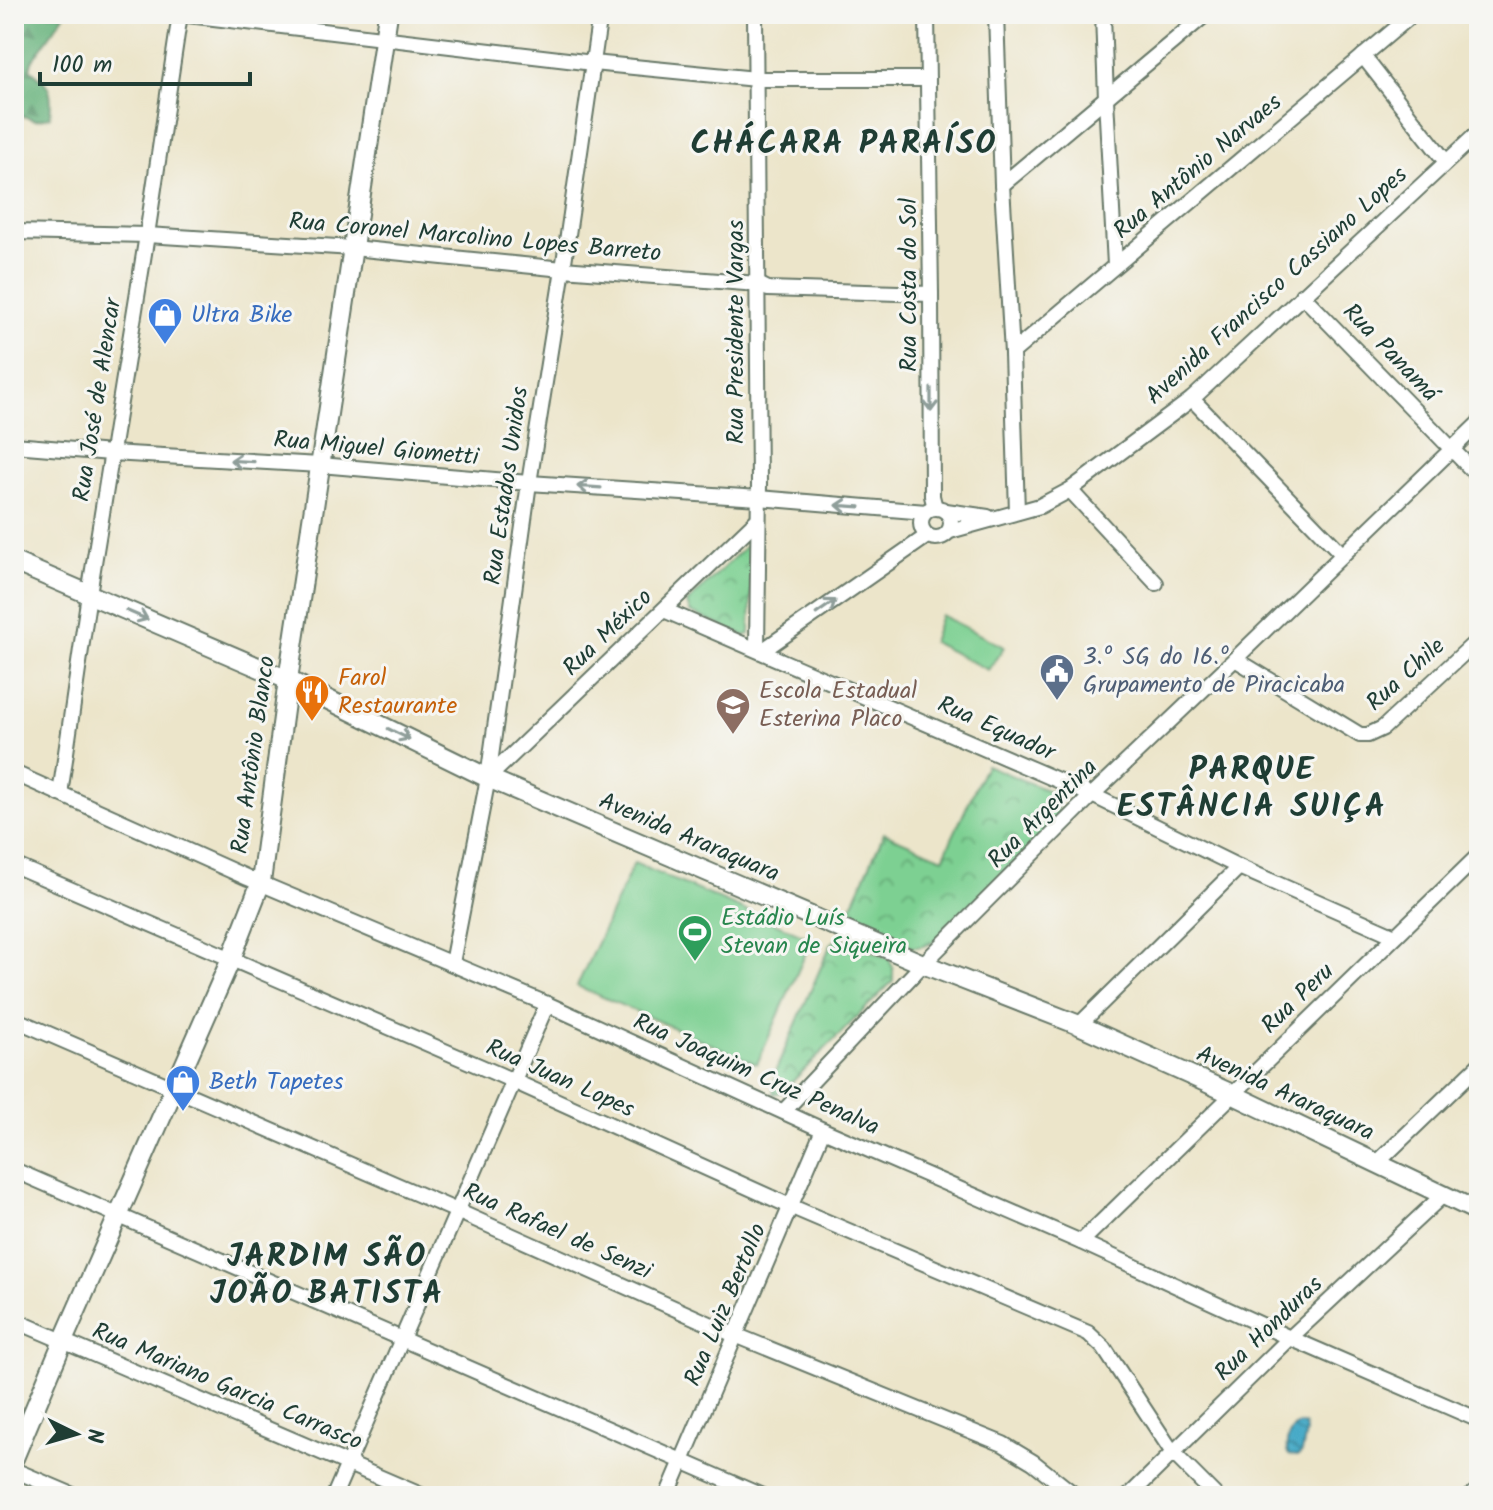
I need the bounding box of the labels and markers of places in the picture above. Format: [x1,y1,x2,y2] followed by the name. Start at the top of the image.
[146,296,184,346] shop icon: Ultra Bike
[191,296,293,335] place label: Ultra Bike
[1083,638,1345,705] place label: 3.º SG do 16.º Grupamento de Piracicaba
[1038,652,1076,702] public building icon: 3.º SG do 16.º Grupamento de Piracicaba
[338,659,457,726] place label: Farol Restaurante
[759,672,917,739] place label: Escola Estadual Esterina Placo
[293,673,331,723] restaurant icon: Farol Restaurante
[714,686,752,736] school or university icon: Escola Estadual Esterina Placo
[721,899,907,966] place label: Estádio Luís Stevan de Siqueira
[676,913,714,963] sports icon: Estádio Luís Stevan de Siqueira
[164,1063,202,1113] shop icon: Beth Tapetes
[209,1063,344,1102] place label: Beth Tapetes

